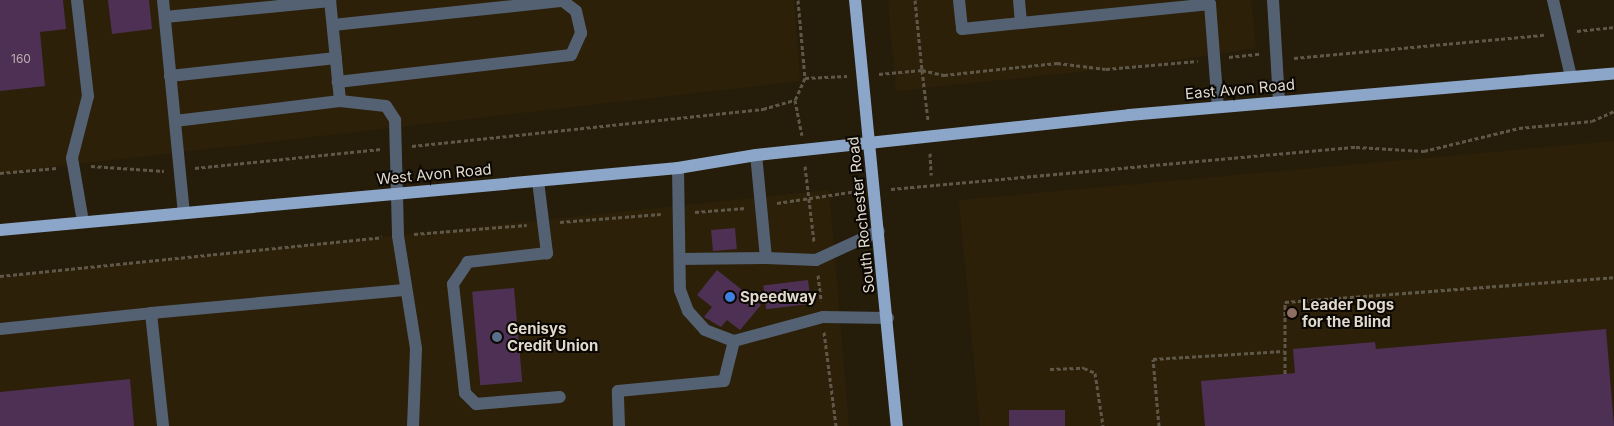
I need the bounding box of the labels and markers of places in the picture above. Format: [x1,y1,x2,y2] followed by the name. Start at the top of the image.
[740,288,817,306] place label: Speedway
[724,291,736,303] marker: Speedway
[1302,295,1394,330] place label: Leader Dogs for the Blind
[1286,307,1298,319] marker: Leader Dogs for the Blind
[507,319,598,354] place label: Genisys Credit Union
[491,331,503,343] marker: Genisys Credit Union

